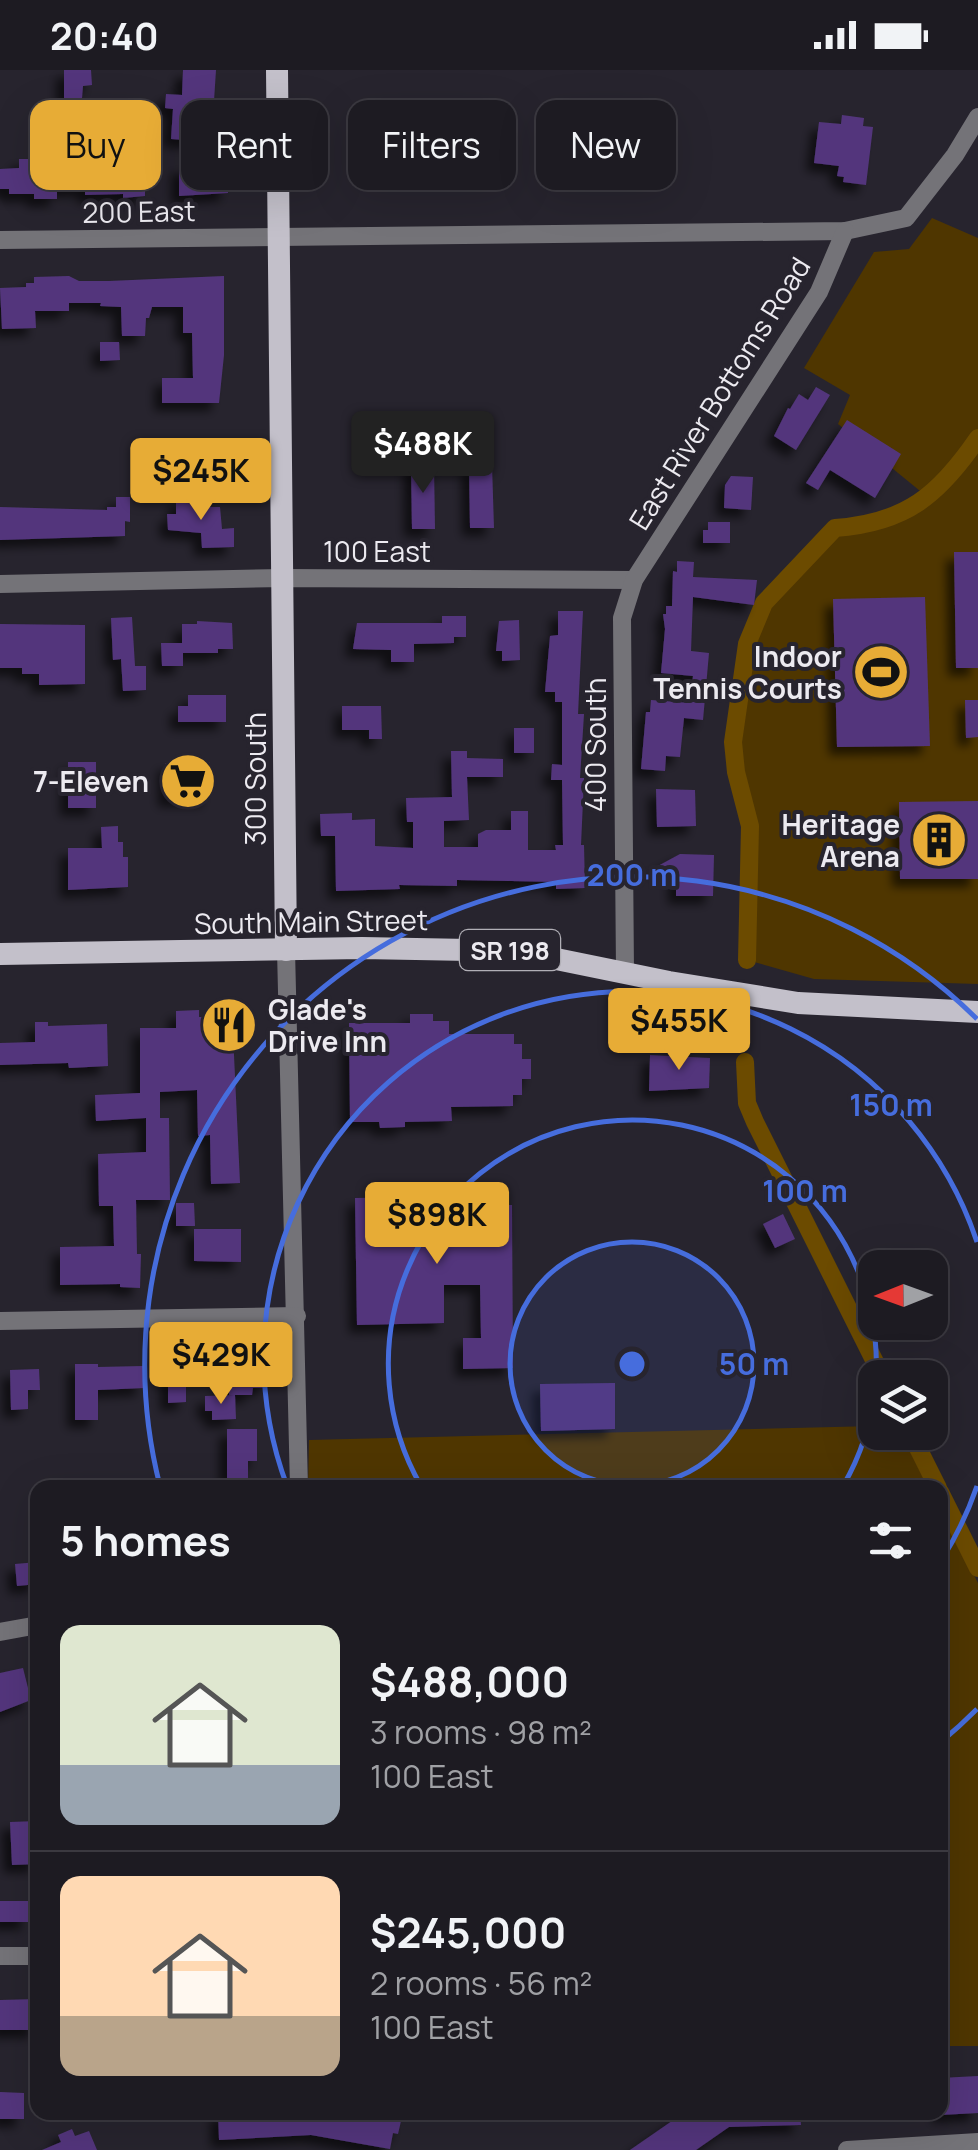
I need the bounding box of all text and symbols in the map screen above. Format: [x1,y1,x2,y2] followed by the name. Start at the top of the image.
[50,9,159,61] text: 20:40
[30,100,161,190] chip: Buy
[181,100,328,190] chip: Rent
[348,100,516,190] chip: Filters
[536,100,676,190] chip: New
[82,191,196,231] street label: 200 East
[620,250,818,536] street label: East River Bottoms Road
[353,411,493,496] pin: $488K
[373,421,473,465] text: $488K
[131,438,271,523] pin: $245K
[152,448,250,492] text: $245K
[323,532,431,570] street label: 100 East
[653,637,842,707] place label: Indoor Tennis Courts
[851,642,911,702] sports icon: Indoor Tennis Courts
[576,678,614,812] street label: 400 South
[236,712,274,846] street label: 300 South
[158,751,218,811] supermarket icon: 7-Eleven
[33,762,149,800] place label: 7-Eleven
[782,805,900,875] place label: Heritage Arena
[909,810,969,870] building icon: Heritage Arena
[587,854,677,895] text: 200 m
[194,900,428,942] street label: South Main Street
[460,930,560,970] road number: SR 198
[609,988,749,1073] pin: $455K
[268,990,387,1060] place label: Glade's Drive Inn
[199,995,259,1055] restaurant icon: Glade's Drive Inn
[630,998,728,1042] text: $455K
[849,1084,933,1125] text: 150 m
[762,1170,848,1211] text: 100 m
[367,1182,507,1267] pin: $898K
[387,1192,487,1236] text: $898K
[858,1250,948,1340] north arrow
[858,1250,948,1450] map controls
[151,1322,291,1407] pin: $429K
[171,1332,271,1376] text: $429K
[719,1343,789,1384] text: 50 m
[614,1346,650,1382] centre of rings
[858,1360,948,1450] button: layers
[60,1511,231,1569] text: 5 homes
[863,1513,918,1568] icon: filters
[370,1652,569,1710] text: $488,000
[140,1665,260,1785] icon: home
[370,1710,592,1754] text: 3 rooms · 98 m²
[370,1754,494,1798] text: 100 East
[370,1903,566,1961] text: $245,000
[140,1916,260,2036] icon: home
[370,1961,592,2005] text: 2 rooms · 56 m²
[370,2005,494,2049] text: 100 East

